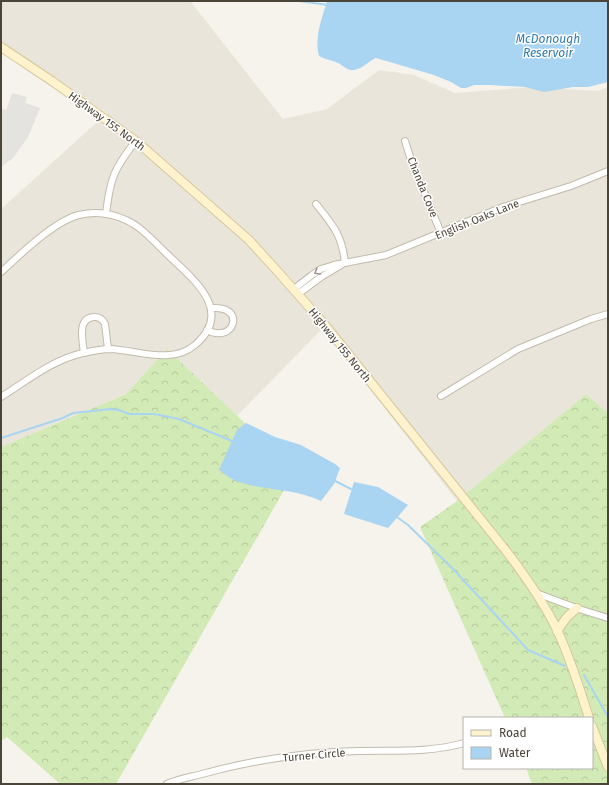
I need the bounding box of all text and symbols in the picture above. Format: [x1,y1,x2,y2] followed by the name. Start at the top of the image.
[516,32,580,60] water label: McDonough Reservoir
[66,89,148,154] street label: Highway 155 North
[405,155,441,219] street label: Chanda Cove
[433,197,521,242] street label: English Oaks Lane
[314,267,321,274] one-way arrow
[306,306,374,385] street label: Highway 155 North
[463,717,593,769] legend
[499,726,527,740] text: Road
[282,746,346,765] street label: Turner Circle
[499,746,531,760] text: Water

